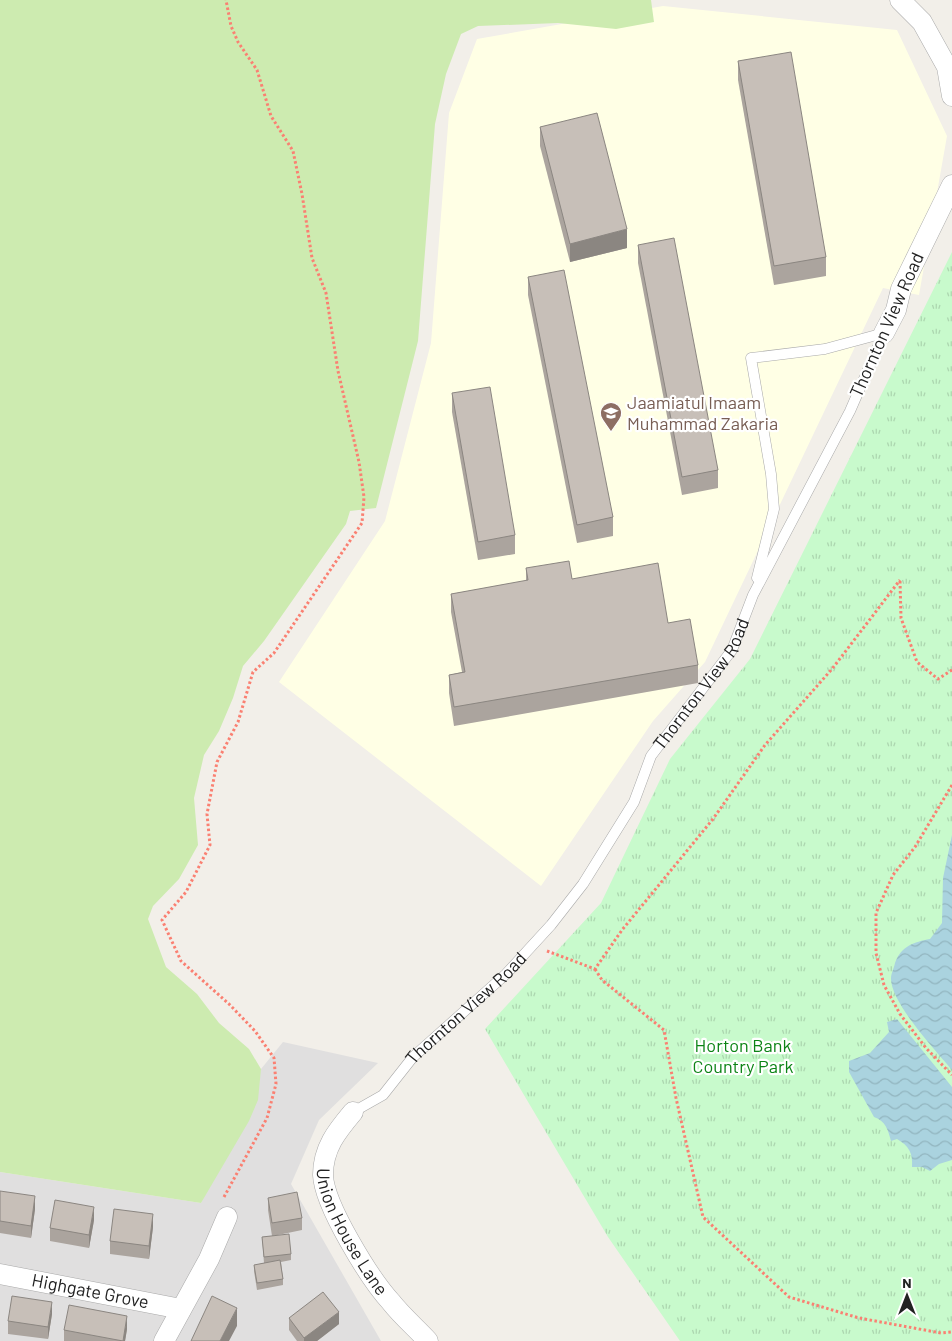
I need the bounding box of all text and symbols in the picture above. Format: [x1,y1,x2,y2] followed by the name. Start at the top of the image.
[844,249,928,400] street label: Thornton View Road
[627,391,778,434] place label: Jaamiatul Imaam Muhammad Zakaria
[599,401,623,432] school or university icon: Jaamiatul Imaam Muhammad Zakaria
[648,615,753,754] street label: Thornton View Road
[400,947,531,1068] street label: Thornton View Road
[693,1034,793,1077] park label: Horton Bank Country Park
[313,1168,393,1299] street label: Union House Lane
[30,1268,151,1313] street label: Highgate Grove
[882,1271,932,1321] north arrow
[902,1274,912,1291] text: N

